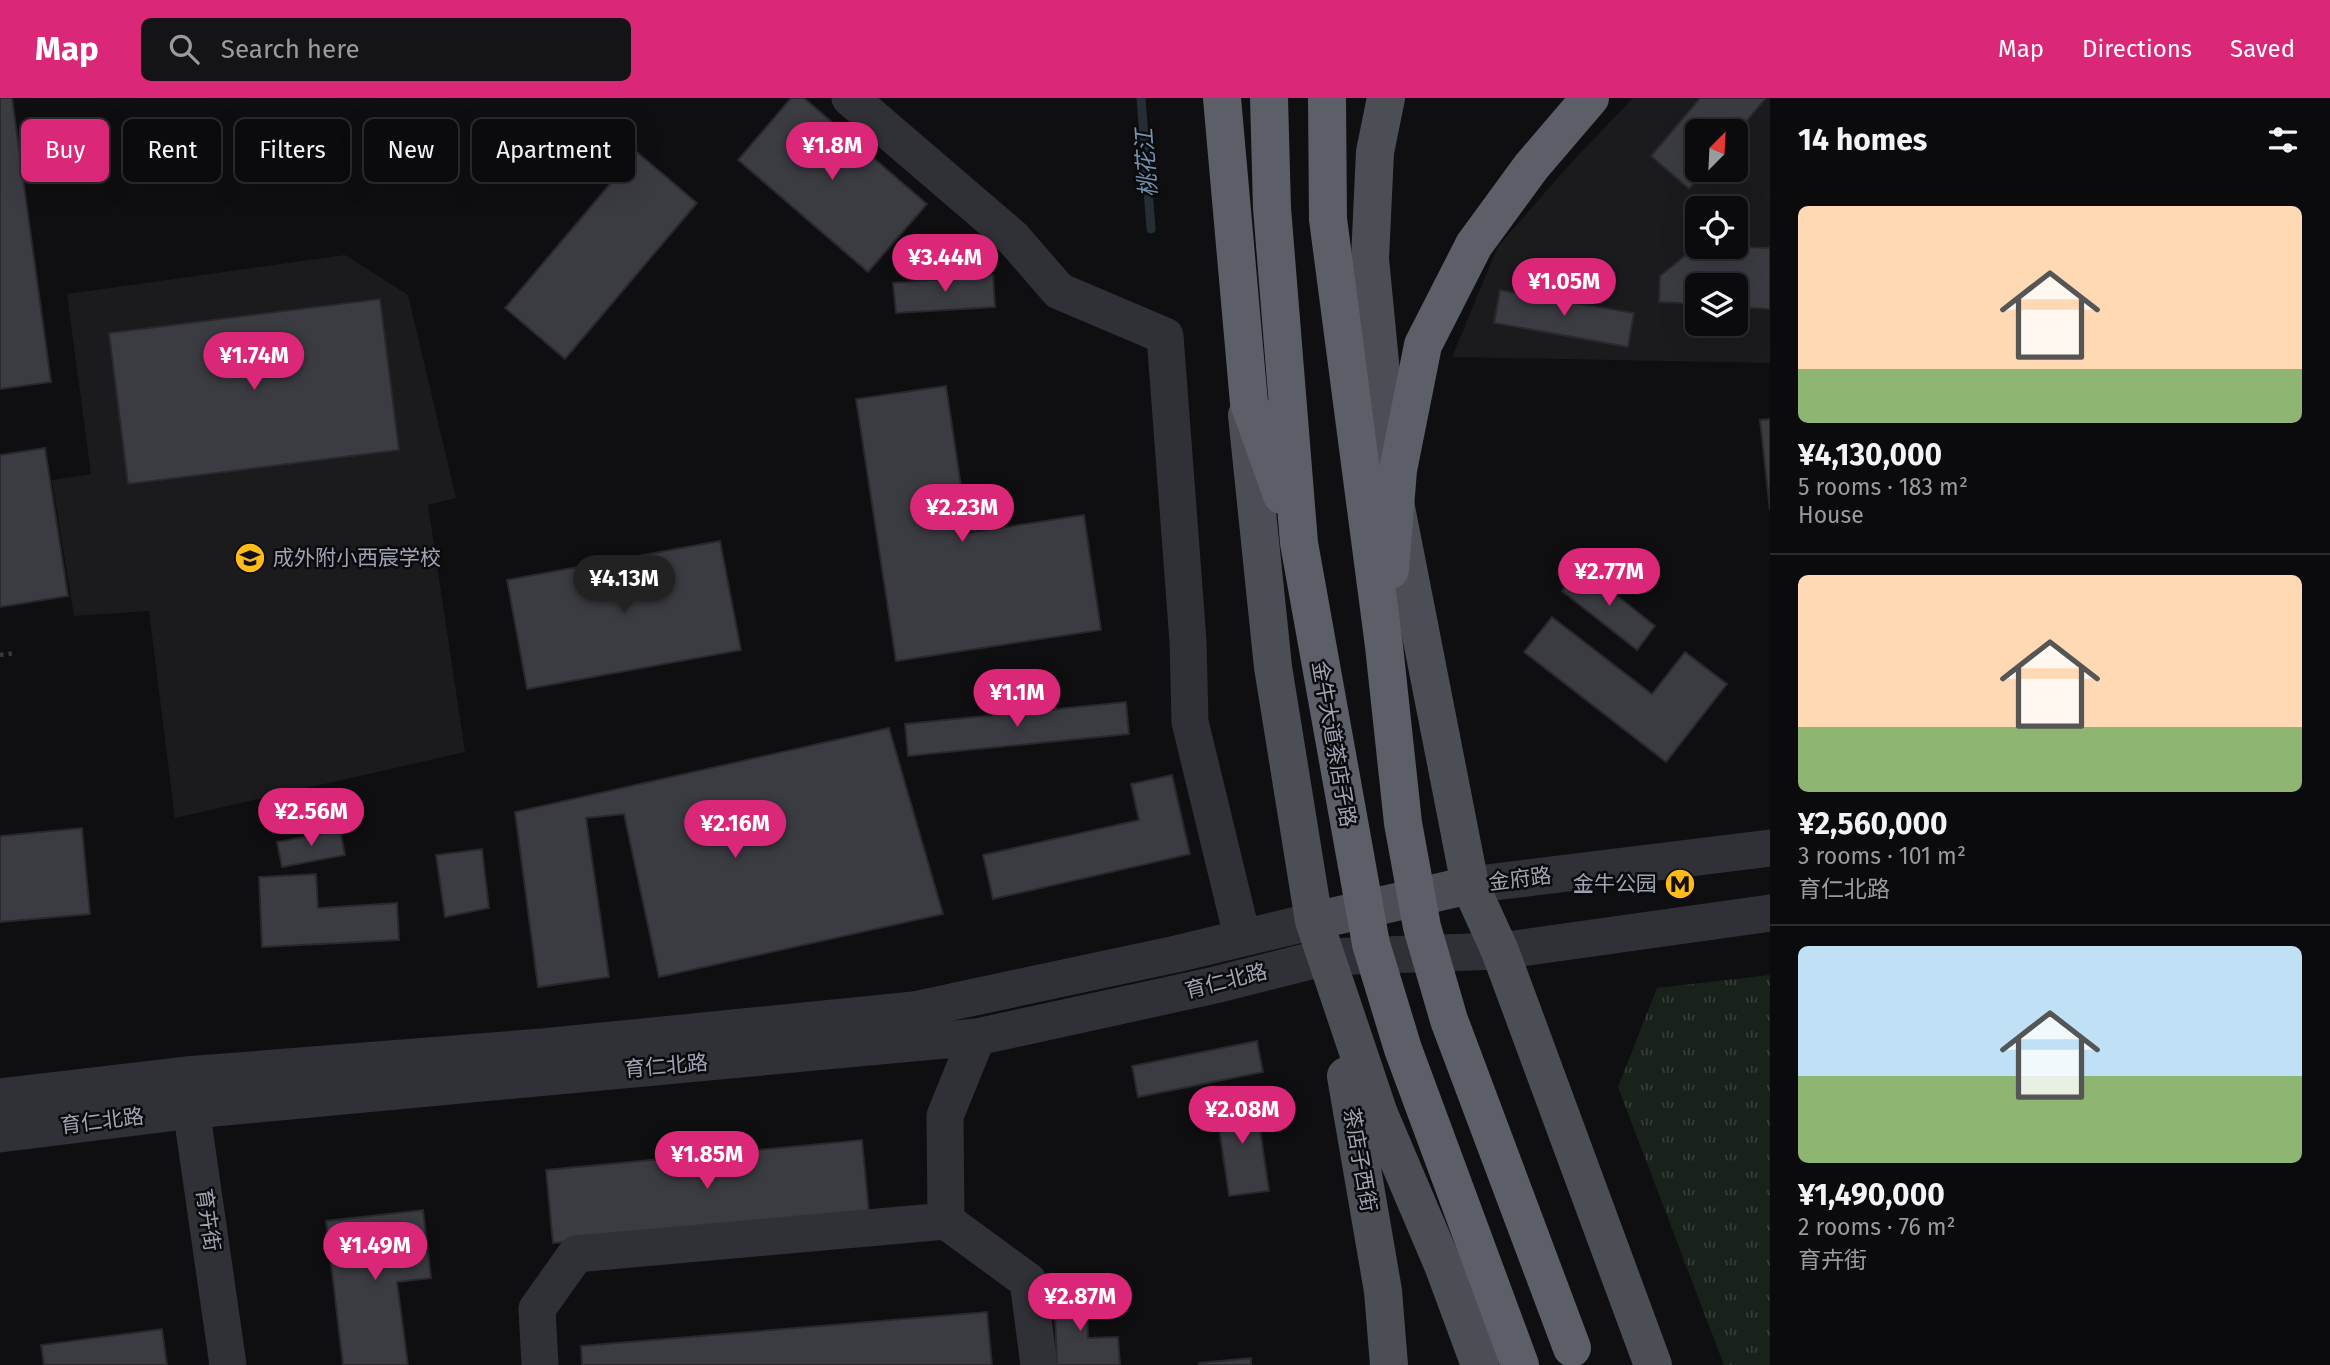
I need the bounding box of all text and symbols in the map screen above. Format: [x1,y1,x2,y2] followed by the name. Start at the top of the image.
[141,18,631,81] search box
[35,29,99,69] text: Map
[165,30,203,68] icon: search
[221,34,360,65] text: Search here
[1998,35,2044,63] text: Map
[2082,35,2192,63] text: Directions
[2230,35,2295,63] text: Saved
[21,119,109,182] chip: Buy
[123,119,221,182] chip: Rent
[235,119,350,182] chip: Filters
[364,119,458,182] chip: New
[472,119,635,182] chip: Apartment
[1685,119,1748,182] north arrow
[1685,119,1748,336] map controls
[2264,121,2302,159] icon: filters
[783,122,881,182] pin: ¥1.8M
[1798,122,1927,158] text: 14 homes
[1129,125,1162,198] water label: 桃花江
[802,131,862,159] text: ¥1.8M
[1685,196,1748,259] button: locate
[888,234,1002,294] pin: ¥3.44M
[908,243,982,271] text: ¥3.44M
[1987,252,2113,378] icon: home
[1507,258,1621,318] pin: ¥1.05M
[1528,267,1600,295] text: ¥1.05M
[1685,273,1748,336] button: layers
[197,332,311,392] pin: ¥1.74M
[219,341,289,369] text: ¥1.74M
[1798,437,1942,473] text: ¥4,130,000
[1798,473,1968,501] text: 5 rooms · 183 m²
[905,484,1019,544] pin: ¥2.23M
[926,493,998,521] text: ¥2.23M
[1798,501,1864,529] text: House
[233,541,267,575] school or university icon: 成外附小西宸学校
[273,545,441,571] place label: 成外附小西宸学校
[1552,548,1666,608] pin: ¥2.77M
[567,556,681,615] pin: ¥4.13M
[1574,557,1644,585] text: ¥2.77M
[589,564,659,592] text: ¥4.13M
[1987,621,2113,747] icon: home
[1307,659,1361,829] street label: 金牛大道茶店子路
[968,670,1066,729] pin: ¥1.1M
[989,678,1045,706] text: ¥1.1M
[254,788,368,848] pin: ¥2.56M
[274,797,348,825] text: ¥2.56M
[678,800,792,860] pin: ¥2.16M
[1798,806,1948,842] text: ¥2,560,000
[700,809,770,837] text: ¥2.16M
[1798,842,1966,870] text: 3 rooms · 101 m²
[1487,862,1553,896] street label: 金府路
[1663,867,1697,901] metro station icon: 金牛公园
[1573,871,1657,897] place label: 金牛公园
[1798,875,1890,903] text: 育仁北路
[1182,958,1270,1004] street label: 育仁北路
[1987,992,2113,1118] icon: home
[623,1049,709,1083] street label: 育仁北路
[1185,1086,1299,1146] pin: ¥2.08M
[1205,1095,1279,1123] text: ¥2.08M
[59,1103,145,1139] street label: 育仁北路
[1338,1106,1382,1214] street label: 茶店子西街
[650,1132,764,1191] pin: ¥1.85M
[671,1140,743,1168] text: ¥1.85M
[1798,1177,1945,1213] text: ¥1,490,000
[191,1187,225,1253] street label: 育卉街
[1798,1213,1956,1241] text: 2 rooms · 76 m²
[318,1222,432,1282] pin: ¥1.49M
[339,1231,411,1259] text: ¥1.49M
[1798,1246,1867,1274] text: 育卉街
[1023,1274,1137,1333] pin: ¥2.87M
[1044,1282,1116,1310] text: ¥2.87M

